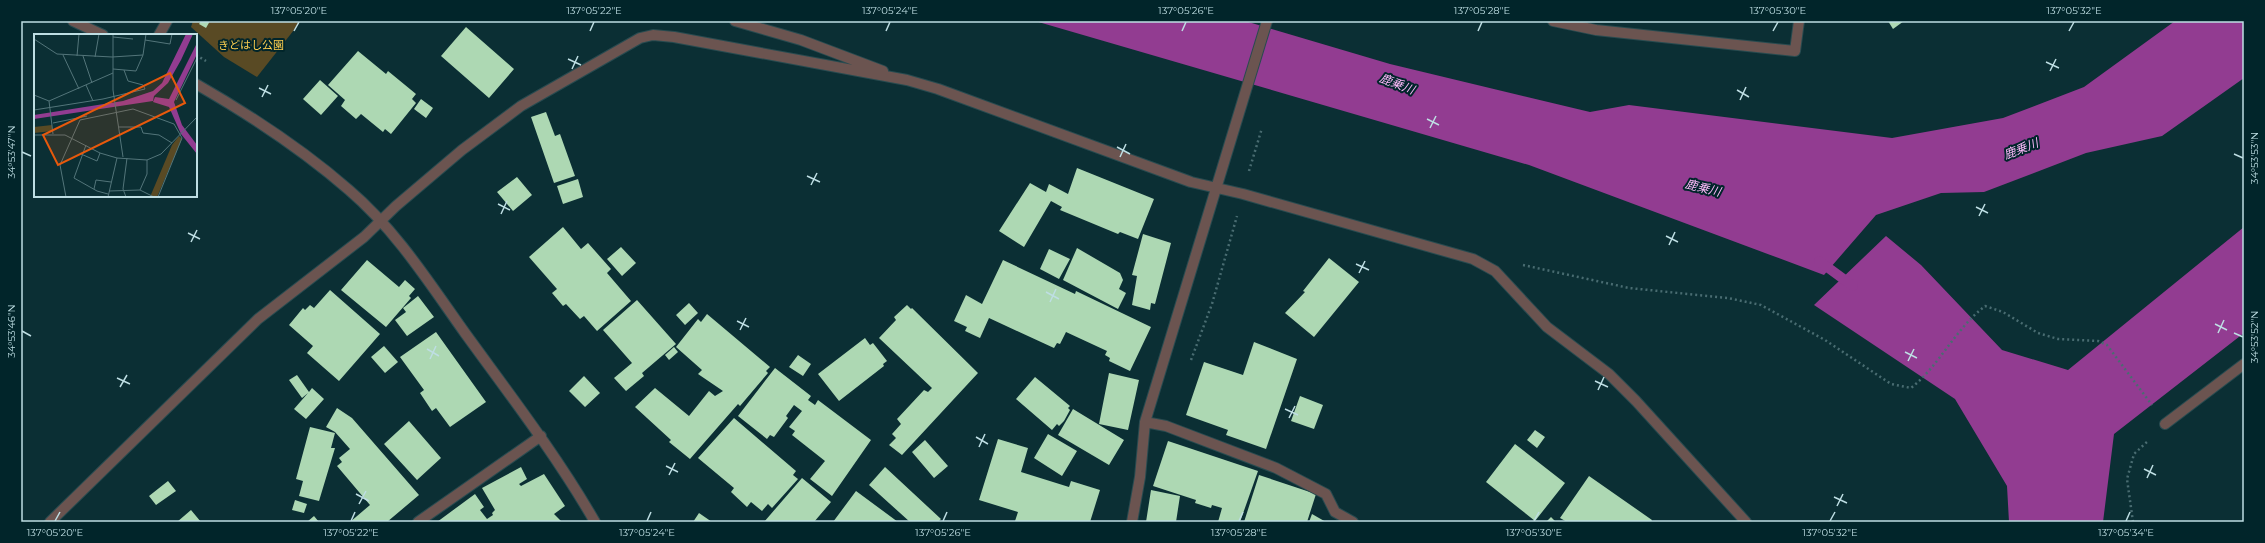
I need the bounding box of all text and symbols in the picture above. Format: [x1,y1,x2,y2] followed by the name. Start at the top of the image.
[271,4,328,17] text: 137°05'20"E
[566,4,622,17] text: 137°05'22"E
[862,4,918,17] text: 137°05'24"E
[1158,4,1214,17] text: 137°05'26"E
[1454,4,1510,17] text: 137°05'28"E
[1750,4,1807,17] text: 137°05'30"E
[2046,4,2102,17] text: 137°05'32"E
[34,34,197,197] inset map
[218,38,284,52] park label: きどはし公園
[1378,70,1419,98] water label: 鹿乗川
[5,125,18,179] text: 34°53'47"N
[2248,132,2261,184] text: 34°53'53"N
[2001,134,2042,162] water label: 鹿乗川
[1684,176,1724,200] water label: 鹿乗川
[5,304,18,358] text: 34°53'46"N
[2248,311,2261,363] text: 34°53'52"N
[27,526,84,539] text: 137°05'20"E
[323,526,379,539] text: 137°05'22"E
[619,526,675,539] text: 137°05'24"E
[915,526,971,539] text: 137°05'26"E
[1211,526,1267,539] text: 137°05'28"E
[1506,526,1563,539] text: 137°05'30"E
[1802,526,1858,539] text: 137°05'32"E
[2098,526,2154,539] text: 137°05'34"E

